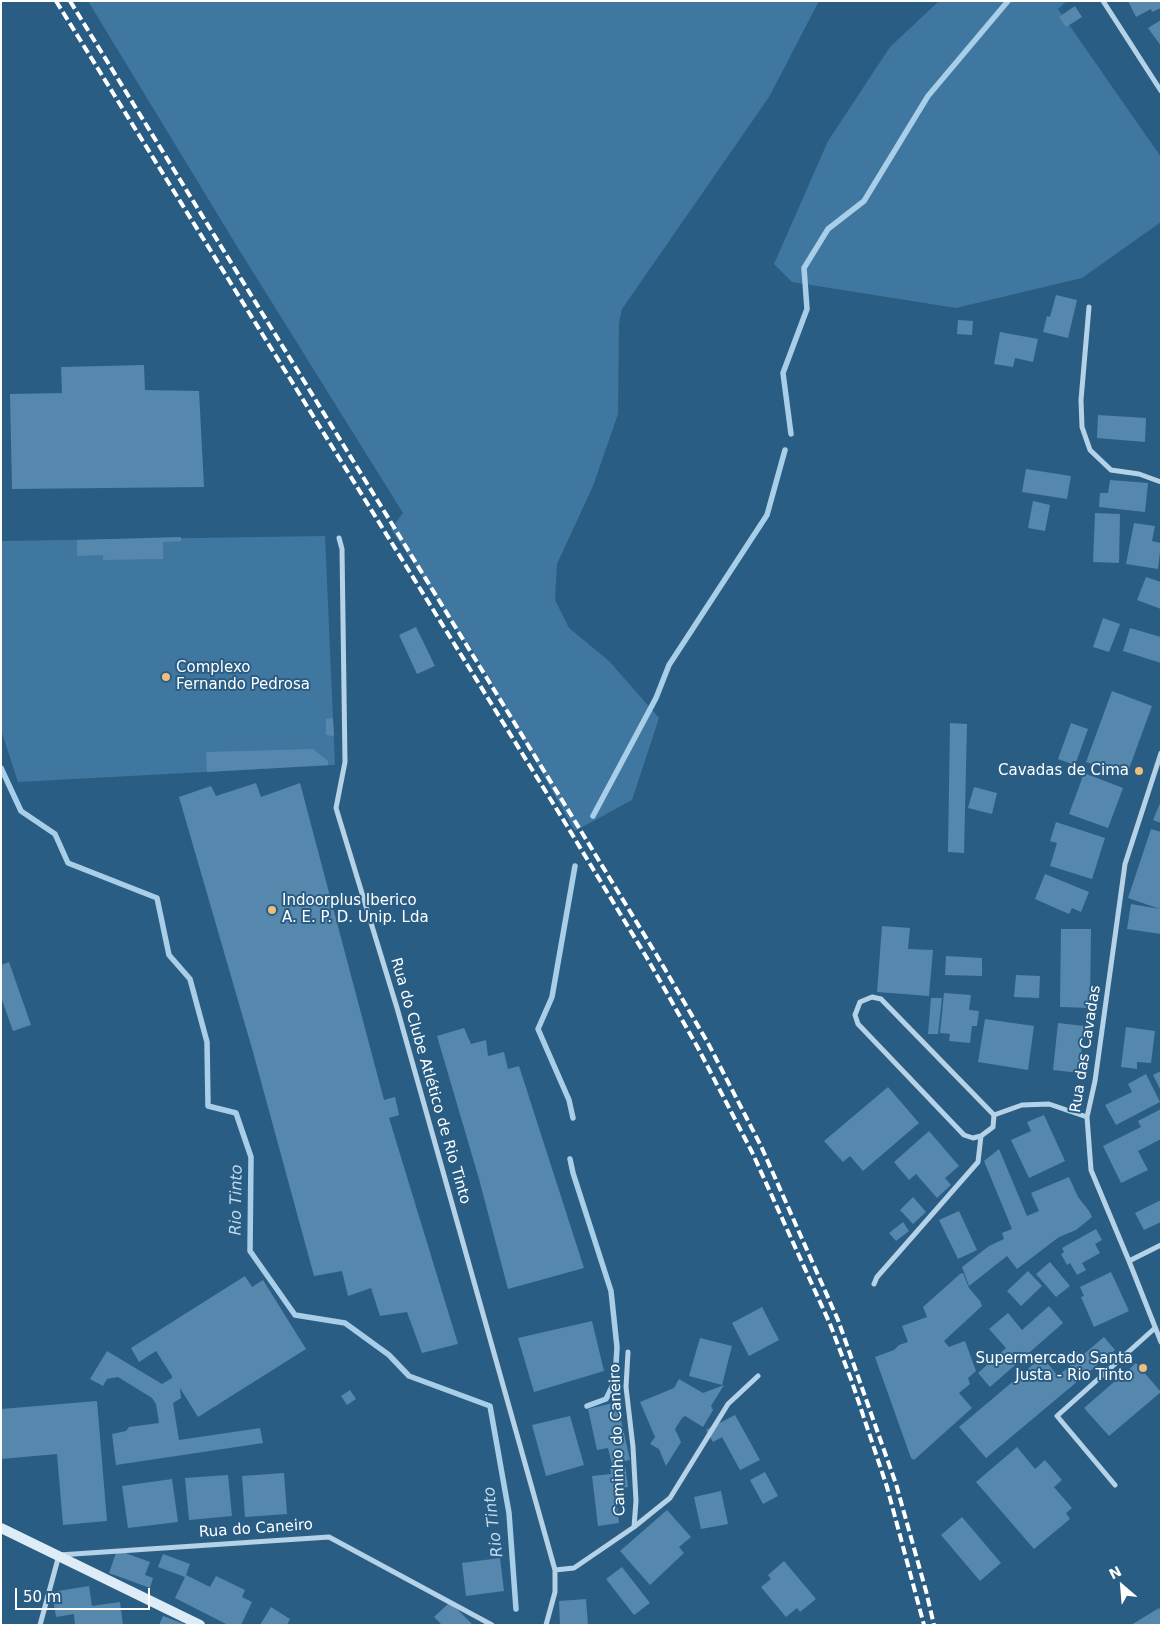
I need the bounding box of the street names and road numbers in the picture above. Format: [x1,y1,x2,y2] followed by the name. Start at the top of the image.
[386,956,474,1206] street label: Rua do Clube Atlético de Rio Tinto
[1067,984,1105,1114] street label: Rua das Cavadas
[606,1364,630,1516] street label: Caminho do Caneiro
[198,1516,314,1542] street label: Rua do Caneiro

